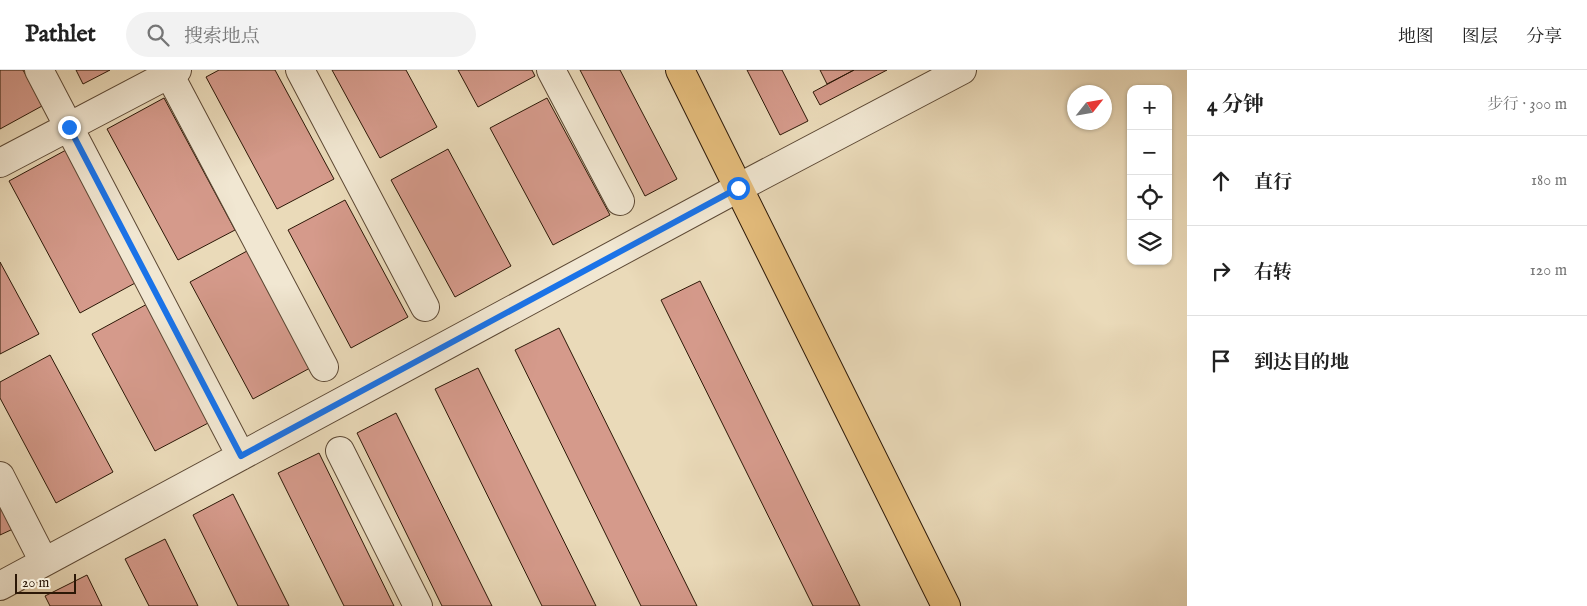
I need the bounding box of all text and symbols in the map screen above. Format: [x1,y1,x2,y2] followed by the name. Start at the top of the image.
[126,12,476,57] search box
[25,19,96,50] text: Pathlet
[144,21,172,49] icon: search
[184,25,260,49] text: 搜索地点
[1398,26,1434,49] text: 地图
[1462,26,1498,49] text: 图层
[1526,26,1562,49] text: 分享
[1067,85,1112,130] north arrow
[1127,85,1172,265] map controls
[1127,85,1172,130] button: +
[1207,92,1264,119] text: 4 分钟
[1487,95,1567,115] text: 步行 · 300 m
[58,116,81,139] route end
[1127,130,1172,175] button: −
[1207,167,1235,195] icon: ahead
[1254,171,1292,195] text: 直行
[1531,171,1567,191] text: 180 m
[1127,175,1172,220] button: locate
[727,177,750,200] route start
[1127,220,1172,265] button: layers
[1207,257,1235,285] icon: right
[1254,261,1292,285] text: 右转
[1530,261,1567,281] text: 120 m
[1207,347,1235,375] icon: arrive
[1254,351,1349,375] text: 到达目的地
[15,571,76,594] scale bar
[22,574,49,592] text: 20 m

